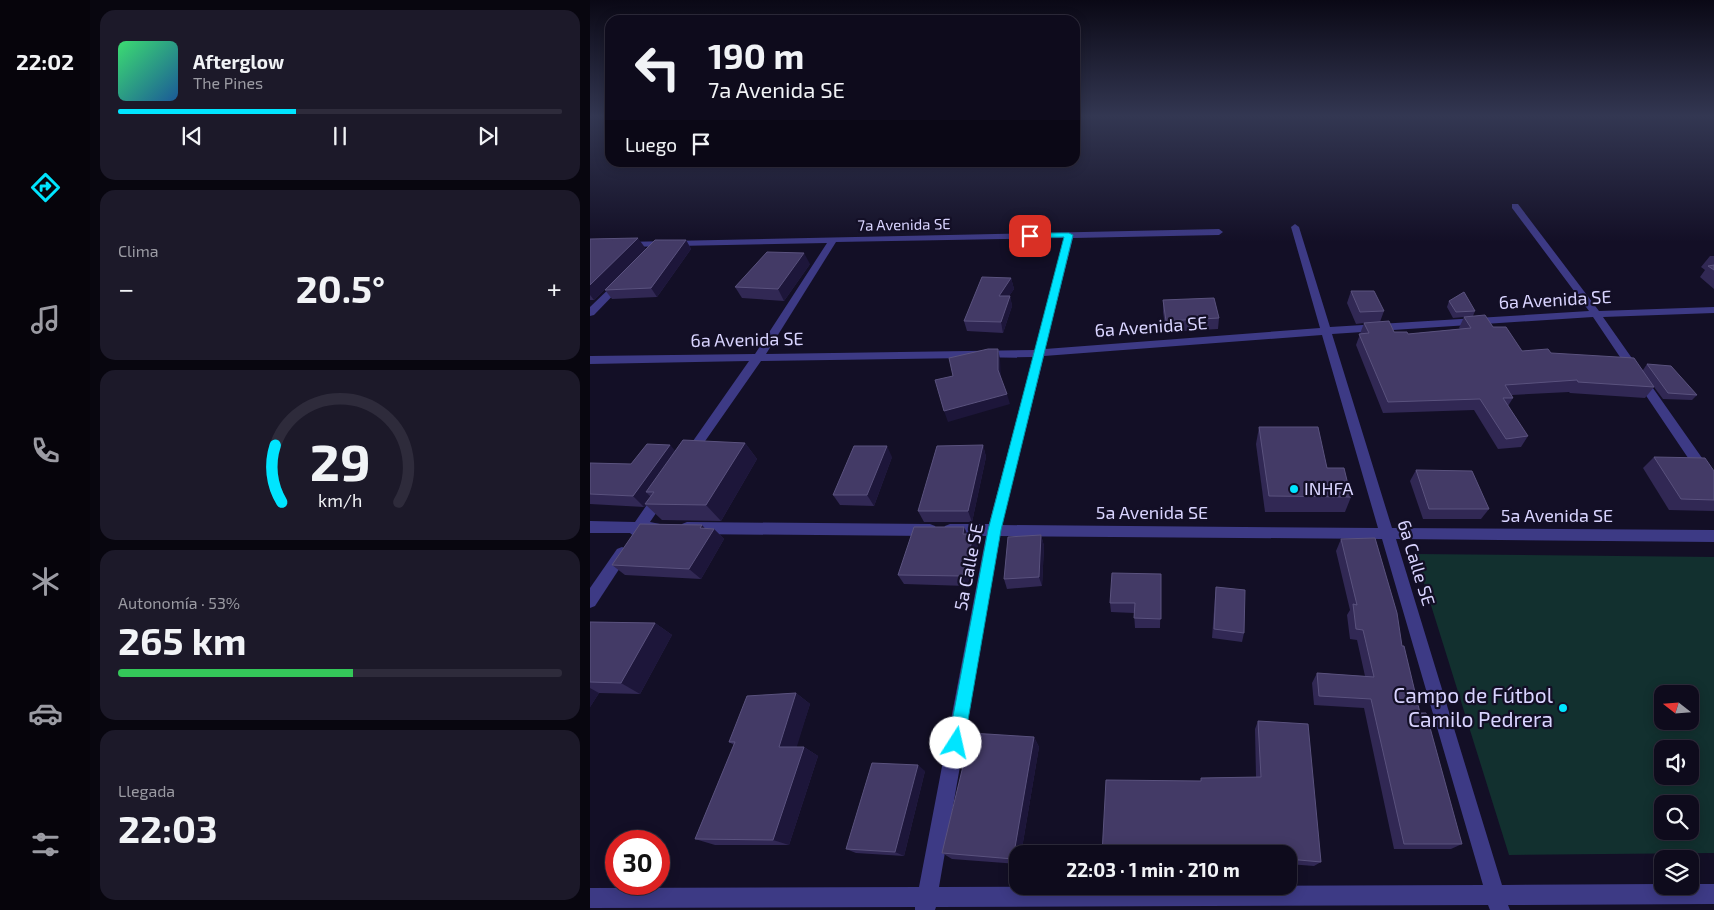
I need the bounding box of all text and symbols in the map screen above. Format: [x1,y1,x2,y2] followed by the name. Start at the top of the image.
[708,34,804,76] text: 190 m
[625,35,690,100] icon: left
[16,48,74,74] text: 22:02
[193,50,284,73] text: Afterglow
[193,73,263,92] text: The Pines
[708,76,845,102] text: 7a Avenida SE
[178,122,206,150] icon: previous
[326,122,354,150] icon: pause
[474,122,502,150] icon: next
[687,130,715,158] icon: arrive
[625,133,677,156] text: Luego
[28,170,63,205] icon: directions
[857,214,951,234] street label: 7a Avenida SE
[1009,215,1051,257] pin
[1016,222,1044,250] icon: arrive
[118,241,159,260] text: Clima
[296,265,385,311] text: 20.5°
[118,271,134,305] text: −
[547,271,562,305] text: +
[1498,285,1612,313] street label: 6a Avenida SE
[28,302,63,337] icon: music
[1094,311,1208,341] street label: 6a Avenida SE
[690,327,804,351] street label: 6a Avenida SE
[310,429,370,491] text: 29
[28,433,63,468] icon: phone
[1304,477,1354,499] place label: INHFA
[1288,483,1300,495] marker: INHFA
[318,489,362,511] text: km/h
[1096,501,1208,523] street label: 5a Avenida SE
[1501,504,1613,526] street label: 5a Avenida SE
[1393,517,1440,608] street label: 6a Calle SE
[949,521,987,612] street label: 5a Calle SE
[28,564,63,599] icon: climate
[118,593,240,612] text: Autonomía · 53%
[118,617,246,663] text: 265 km
[1393,682,1554,731] place label: Campo de Fútbol Camilo Pedrera
[1654,685,1699,730] north arrow
[1654,685,1699,895] map controls
[28,696,63,731] icon: car
[1557,702,1569,714] marker: Campo de Fútbol Camilo Pedrera
[929,716,981,768] position arrow
[1654,740,1699,785] button: sound
[118,781,175,800] text: Llegada
[1654,795,1699,840] button: search
[118,805,217,851] text: 22:03
[28,827,63,862] icon: filters
[605,830,670,895] speed limit sign: 30
[1654,850,1699,895] button: layers
[1066,858,1240,881] text: 22:03 · 1 min · 210 m

